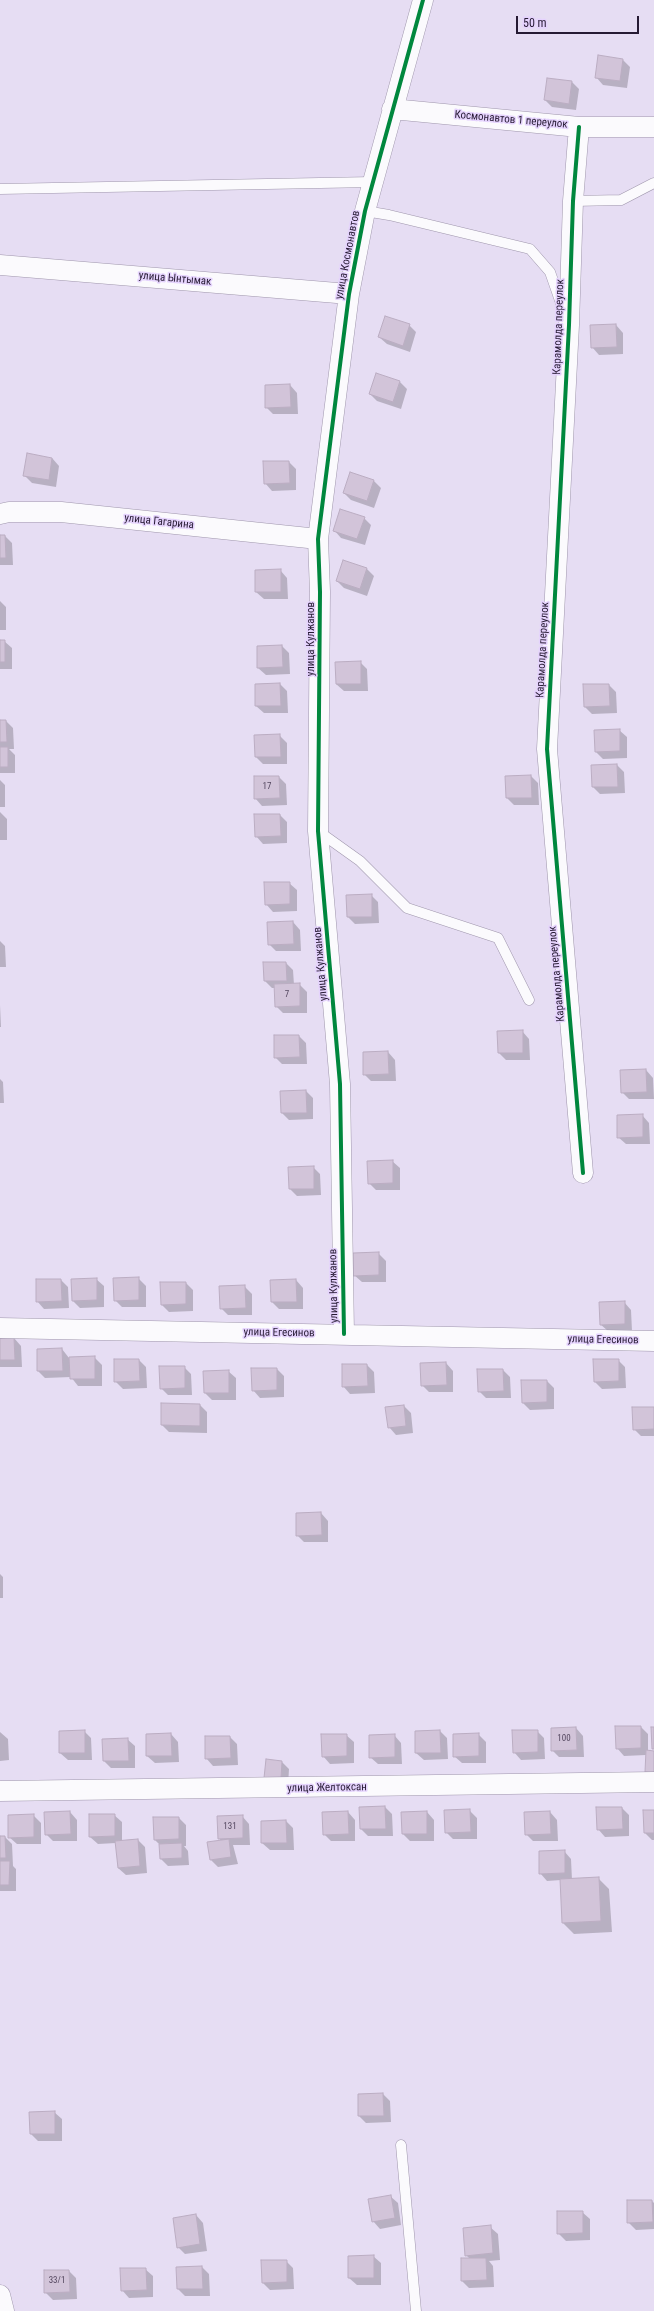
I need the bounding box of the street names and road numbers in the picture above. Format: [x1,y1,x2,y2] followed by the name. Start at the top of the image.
[454,108,568,132] street label: Космонавтов 1 переулок
[333,209,363,301] street label: улица Космонавтов
[138,269,212,289] street label: улица Ынтымак
[551,279,567,375] street label: Карамолда переулок
[124,512,194,532] street label: улица Гагарина
[304,602,318,676] street label: улица Кулжанов
[534,602,552,698] street label: Карамолда переулок
[311,926,331,1002] street label: улица Кулжанов
[546,926,568,1022] street label: Карамолда переулок
[327,1249,341,1323] street label: улица Кулжанов
[243,1326,315,1340] street label: улица Егесинов
[567,1333,639,1347] street label: улица Егесинов
[287,1781,367,1795] street label: улица Желтоксан

